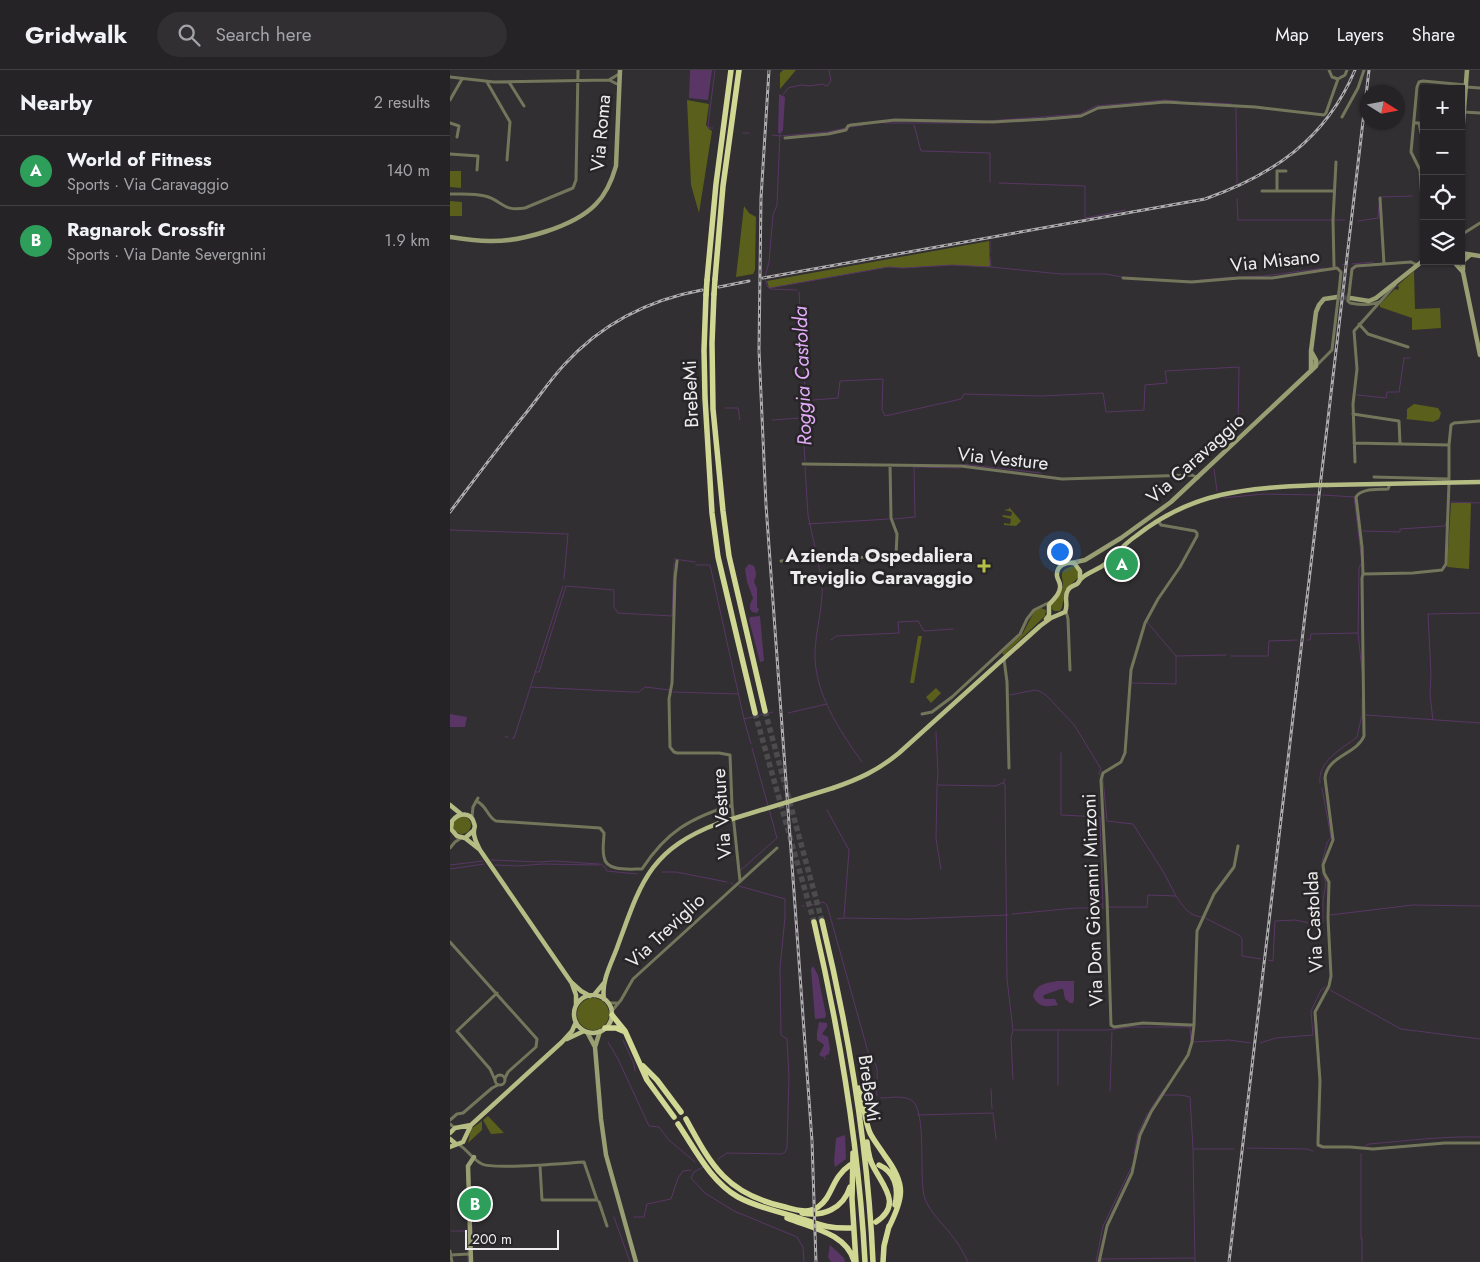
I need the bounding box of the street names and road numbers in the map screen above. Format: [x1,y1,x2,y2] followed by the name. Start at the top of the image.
[584,93,617,173] street label: Via Roma
[1229,242,1321,279] street label: Via Misano
[676,360,705,428] street label: BreBeMi
[1140,407,1251,510] street label: Via Caravaggio
[956,440,1050,477] street label: Via Vesture
[705,767,738,860] street label: Via Vesture
[1075,793,1110,1007] street label: Via Don Giovanni Minzoni
[1297,871,1330,973] street label: Via Castolda
[620,887,711,974] street label: Via Treviglio
[851,1053,888,1123] street label: BreBeMi

